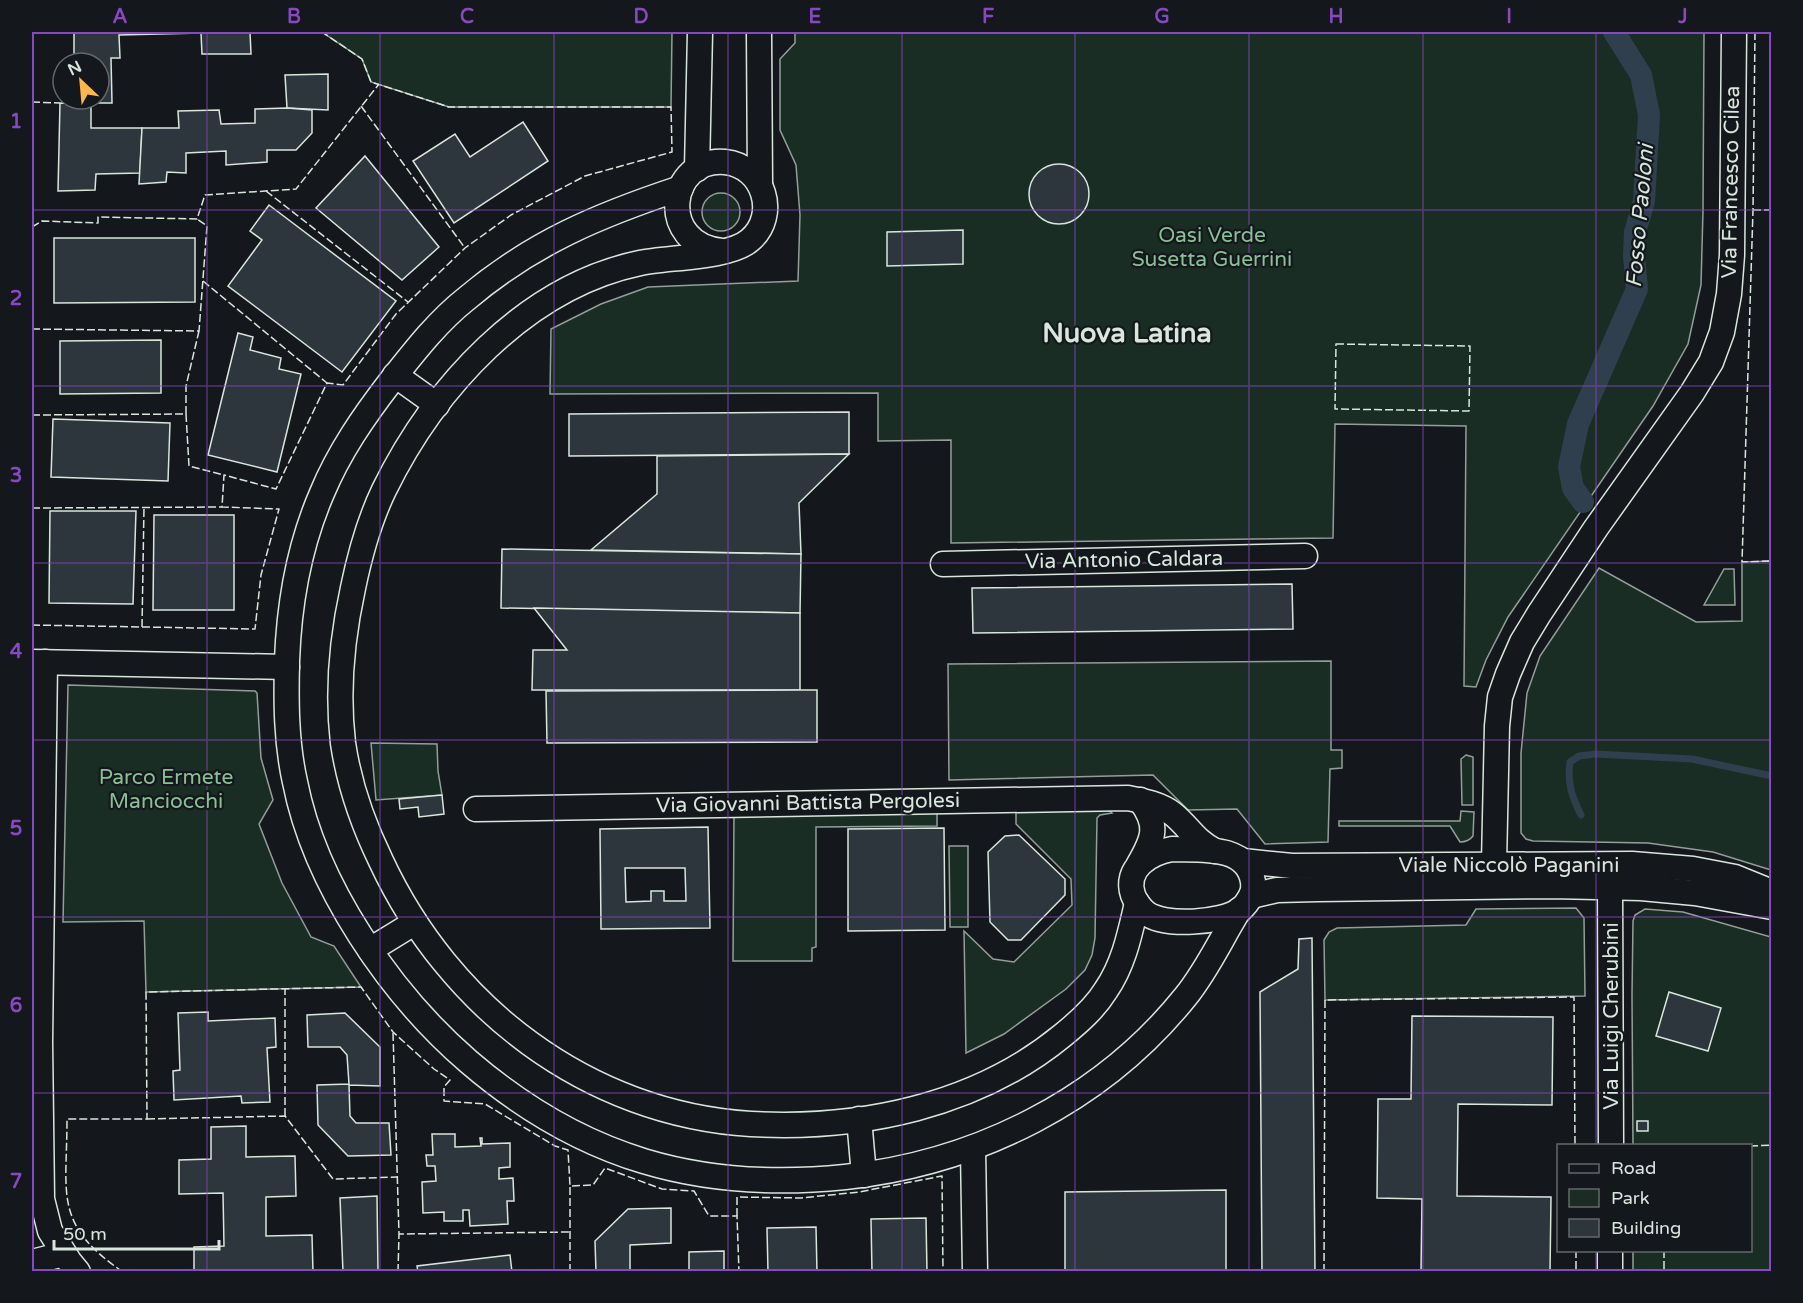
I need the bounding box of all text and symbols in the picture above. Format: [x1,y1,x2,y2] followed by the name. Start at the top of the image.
[113,5,128,29] text: A
[287,5,301,29] text: B
[460,5,474,29] text: C
[633,5,649,29] text: D
[809,5,822,29] text: E
[982,5,994,29] text: F
[1154,5,1170,29] text: G
[1328,5,1344,29] text: H
[1506,5,1512,29] text: I
[1677,5,1688,29] text: J
[51,51,111,111] north arrow
[65,57,85,80] text: N
[1717,85,1745,279] street label: Via Francesco Cilea
[10,110,22,134] text: 1
[1621,141,1659,289] water label: Fosso Paoloni
[1132,223,1292,272] park label: Oasi Verde Susetta Guerrini
[10,287,22,311] text: 2
[1042,317,1212,350] district label: Nuova Latina
[10,464,22,488] text: 3
[1025,546,1223,574] street label: Via Antonio Caldara
[10,640,23,664] text: 4
[99,765,233,814] park label: Parco Ermete Manciocchi
[656,788,960,818] street label: Via Giovanni Battista Pergolesi
[10,817,22,841] text: 5
[1399,853,1619,878] street label: Viale Niccolò Paganini
[1599,922,1624,1110] street label: Via Luigi Cherubini
[10,994,22,1018] text: 6
[1557,1144,1752,1252] legend
[1611,1157,1656,1179] text: Road
[10,1170,22,1194] text: 7
[1611,1187,1650,1209] text: Park
[54,1213,219,1251] scale bar
[1611,1217,1681,1239] text: Building
[63,1223,107,1245] text: 50 m

